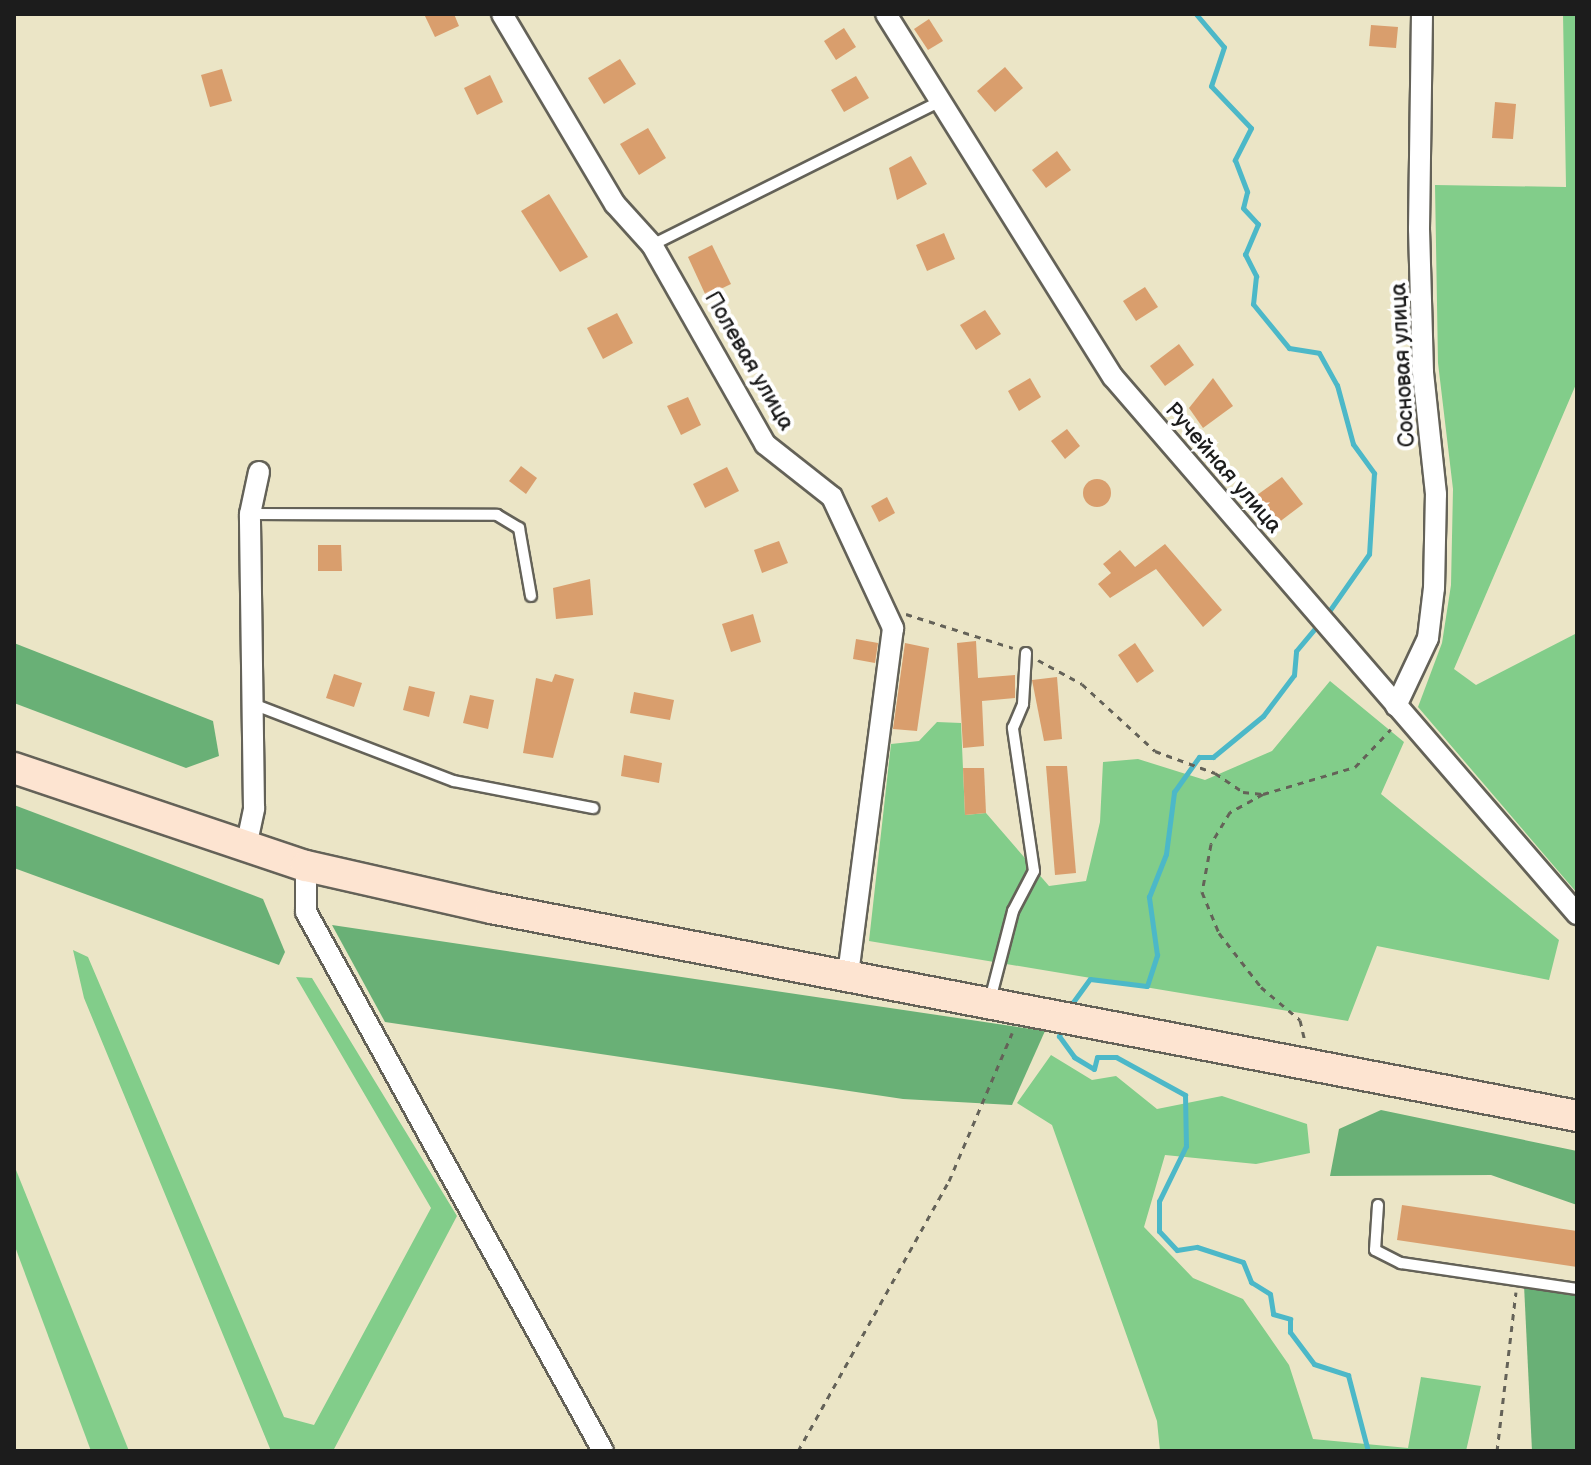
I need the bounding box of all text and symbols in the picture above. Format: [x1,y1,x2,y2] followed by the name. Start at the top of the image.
[1386,282,1420,448] street label: Сосновая улица
[699,287,799,435] street label: Полевая улица
[1159,397,1287,539] street label: Ручейная улица

